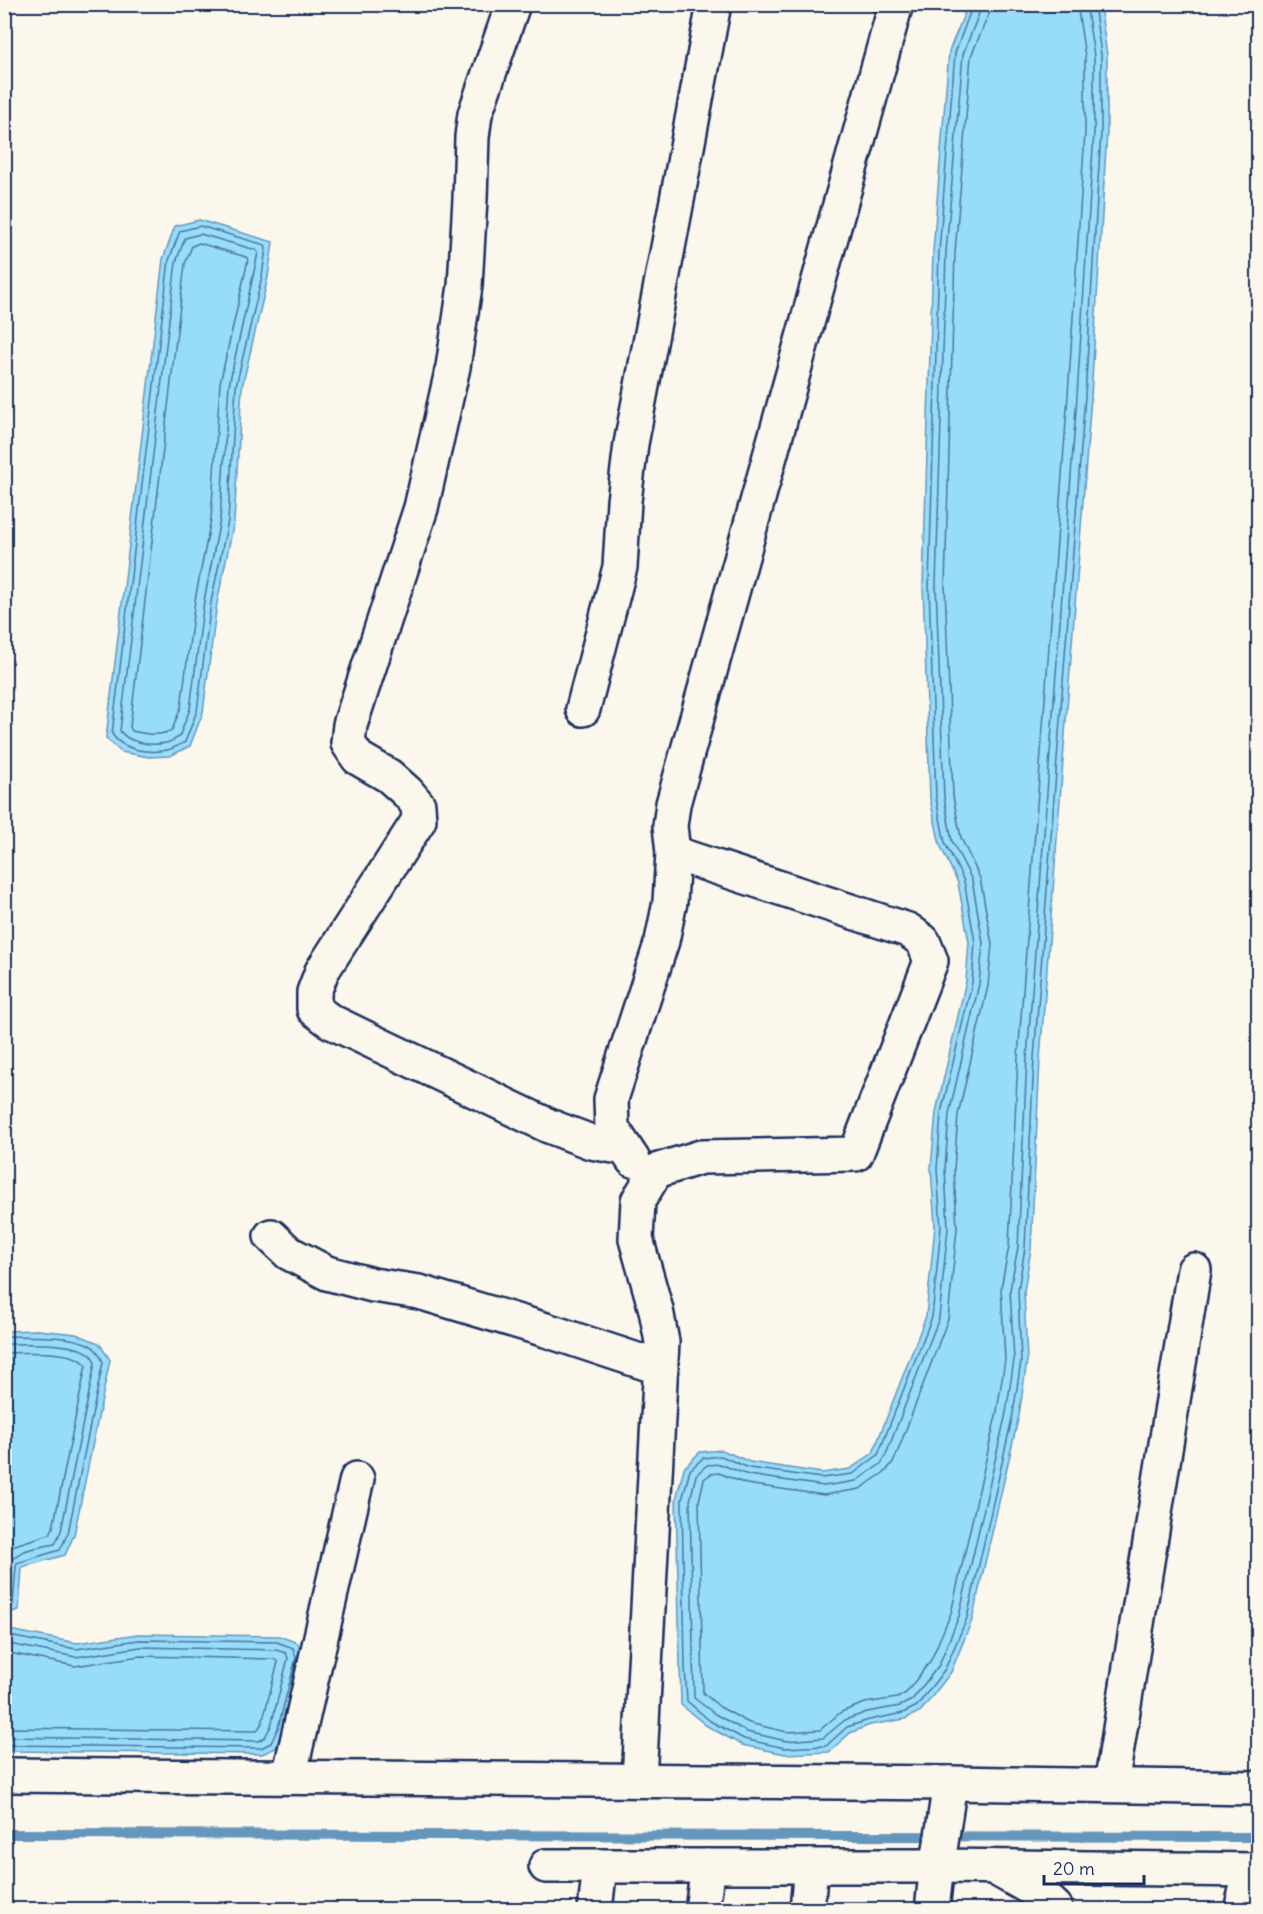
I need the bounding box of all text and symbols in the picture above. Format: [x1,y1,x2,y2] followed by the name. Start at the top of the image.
[1044,1848,1144,1886] scale bar
[1053,1857,1095,1880] text: 20 m

